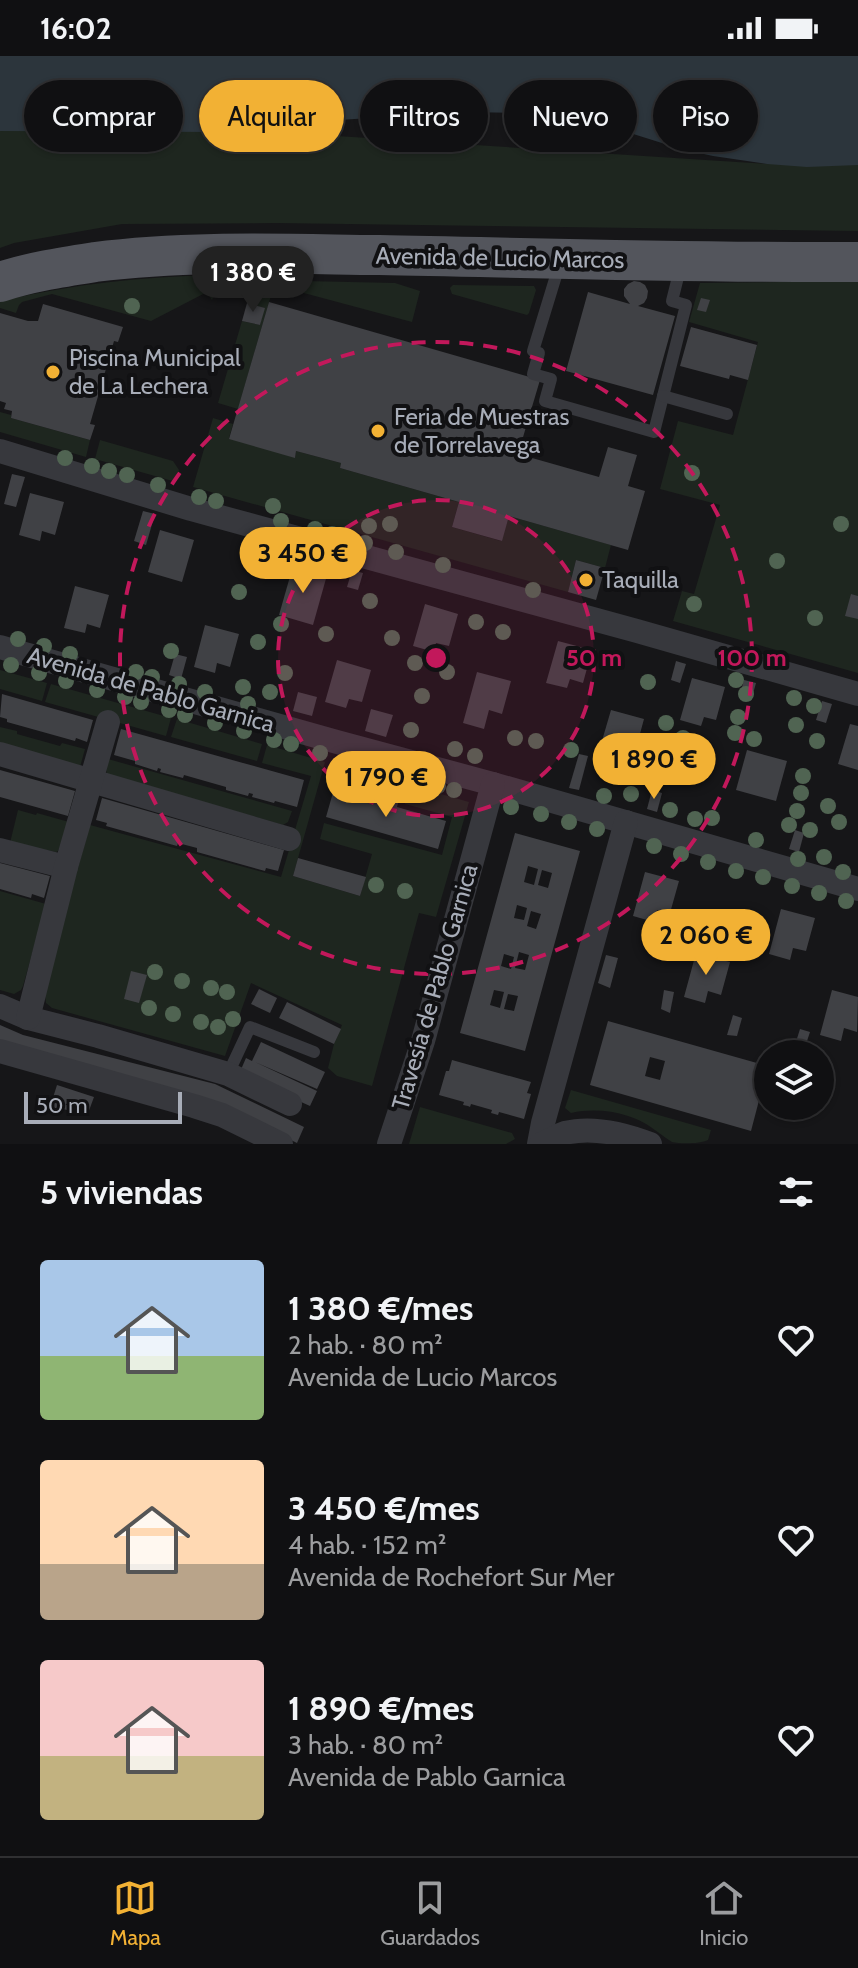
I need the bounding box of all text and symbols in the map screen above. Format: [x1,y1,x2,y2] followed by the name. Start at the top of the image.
[40,10,112,47] text: 16:02
[24,80,183,152] chip: Comprar
[199,80,344,152] chip: Alquilar
[360,80,488,152] chip: Filtros
[504,80,637,152] chip: Nuevo
[653,80,758,152] chip: Piso
[375,241,625,274] street label: Avenida de Lucio Marcos
[179,246,327,314] pin: 1 380 €
[210,256,296,288] text: 1 380 €
[69,343,241,400] place label: Piscina Municipal de La Lechera
[44,363,62,381] marker: Piscina Municipal de La Lechera
[394,402,569,459] place label: Feria de Muestras de Torrelavega
[369,422,387,440] marker: Feria de Muestras de Torrelavega
[229,527,377,595] pin: 3 450 €
[258,537,348,569] text: 3 450 €
[602,565,679,594] place label: Taquilla
[577,571,595,589] marker: Taquilla
[24,640,279,739] street label: Avenida de Pablo Garnica
[566,643,622,672] text: 50 m
[717,643,787,672] text: 100 m
[422,644,450,672] centre of rings
[580,733,728,801] pin: 1 890 €
[611,743,697,775] text: 1 890 €
[312,751,460,819] pin: 1 790 €
[344,761,428,793] text: 1 790 €
[385,860,484,1113] street label: Travesía de Pablo Garnica
[632,909,780,977] pin: 2 060 €
[659,919,753,951] text: 2 060 €
[754,1040,834,1120] map controls
[754,1040,834,1120] button: layers
[24,1088,182,1124] scale bar
[36,1092,88,1119] text: 50 m
[774,1170,818,1214] icon: filters
[40,1171,203,1213] text: 5 viviendas
[288,1287,473,1329] text: 1 380 €/mes
[104,1292,200,1388] icon: home
[774,1318,818,1362] icon: heart
[288,1329,443,1361] text: 2 hab. · 80 m²
[288,1361,557,1393] text: Avenida de Lucio Marcos
[288,1487,480,1529] text: 3 450 €/mes
[104,1492,200,1588] icon: home
[774,1518,818,1562] icon: heart
[288,1529,446,1561] text: 4 hab. · 152 m²
[288,1561,615,1593] text: Avenida de Rochefort Sur Mer
[288,1687,474,1729] text: 1 890 €/mes
[104,1692,200,1788] icon: home
[774,1718,818,1762] icon: heart
[288,1729,443,1761] text: 3 hab. · 80 m²
[288,1761,565,1793] text: Avenida de Pablo Garnica
[110,1876,161,1951] tab: Mapa
[380,1876,480,1951] tab: Guardados
[699,1876,748,1951] tab: Inicio

